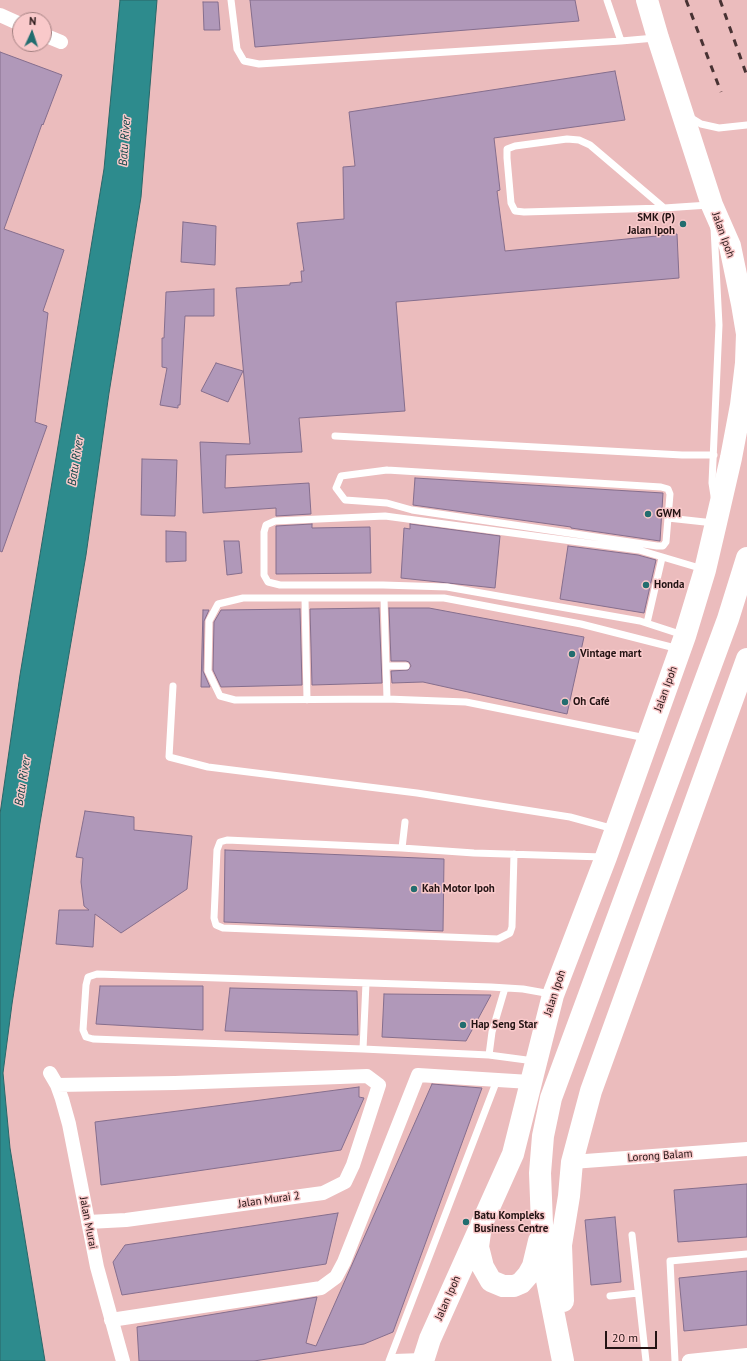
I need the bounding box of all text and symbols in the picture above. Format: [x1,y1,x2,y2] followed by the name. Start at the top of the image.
[12,12,52,52] north arrow
[29,14,37,28] text: N
[116,116,134,166] water label: Batu River
[709,210,737,260] street label: Jalan Ipoh
[627,211,675,237] place label: SMK (P) Jalan Ipoh
[678,219,688,229] marker: SMK (P) Jalan Ipoh
[65,435,87,487] water label: Batu River
[656,507,681,521] place label: GWM
[643,509,653,519] marker: GWM
[654,578,684,592] place label: Honda
[641,580,651,590] marker: Honda
[580,647,641,661] place label: Vintage mart
[567,649,577,659] marker: Vintage mart
[652,664,680,714] street label: Jalan Ipoh
[573,695,610,709] place label: Oh Café
[560,697,570,707] marker: Oh Café
[12,755,34,807] water label: Batu River
[422,882,495,896] place label: Kah Motor Ipoh
[409,884,419,894] marker: Kah Motor Ipoh
[541,968,569,1018] street label: Jalan Ipoh
[471,1018,537,1032] place label: Hap Seng Star
[458,1020,468,1030] marker: Hap Seng Star
[627,1147,693,1165] street label: Lorong Balam
[237,1189,301,1211] street label: Jalan Murai 2
[76,1196,100,1250] street label: Jalan Murai
[474,1209,548,1235] place label: Batu Kompleks Business Centre
[461,1217,471,1227] marker: Batu Kompleks Business Centre
[432,1274,464,1322] street label: Jalan Ipoh
[607,1323,659,1349] scale bar
[612,1330,638,1345] text: 20 m

